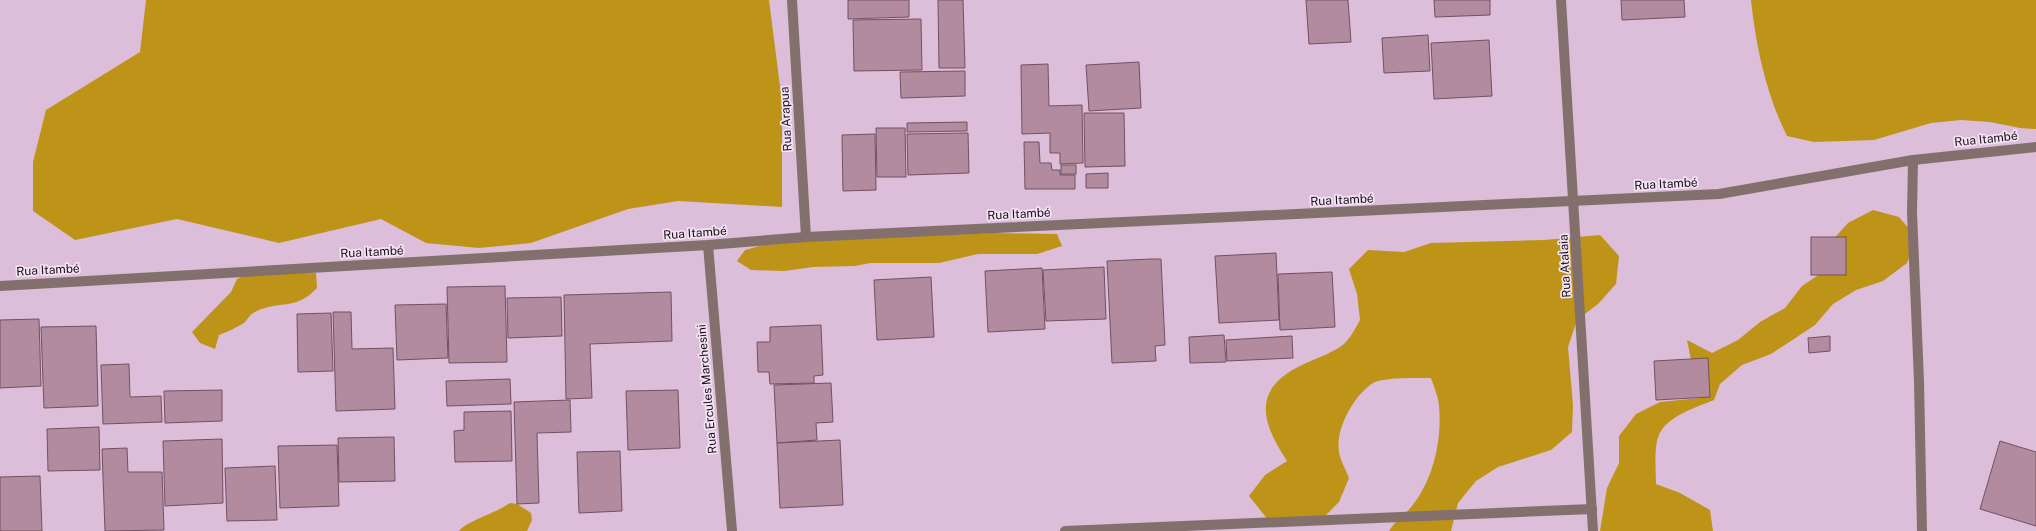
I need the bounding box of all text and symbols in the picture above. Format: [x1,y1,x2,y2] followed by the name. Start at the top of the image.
[777,86,795,152] street label: Rua Arapua
[1954,129,2018,149] street label: Rua Itambé
[1634,175,1698,193] street label: Rua Itambé
[1310,191,1374,209] street label: Rua Itambé
[987,205,1051,223] street label: Rua Itambé
[663,224,727,242] street label: Rua Itambé
[1556,234,1574,298] street label: Rua Atalaia
[340,243,404,261] street label: Rua Itambé
[16,261,80,279] street label: Rua Itambé
[694,324,720,454] street label: Rua Ercules Marchesini

